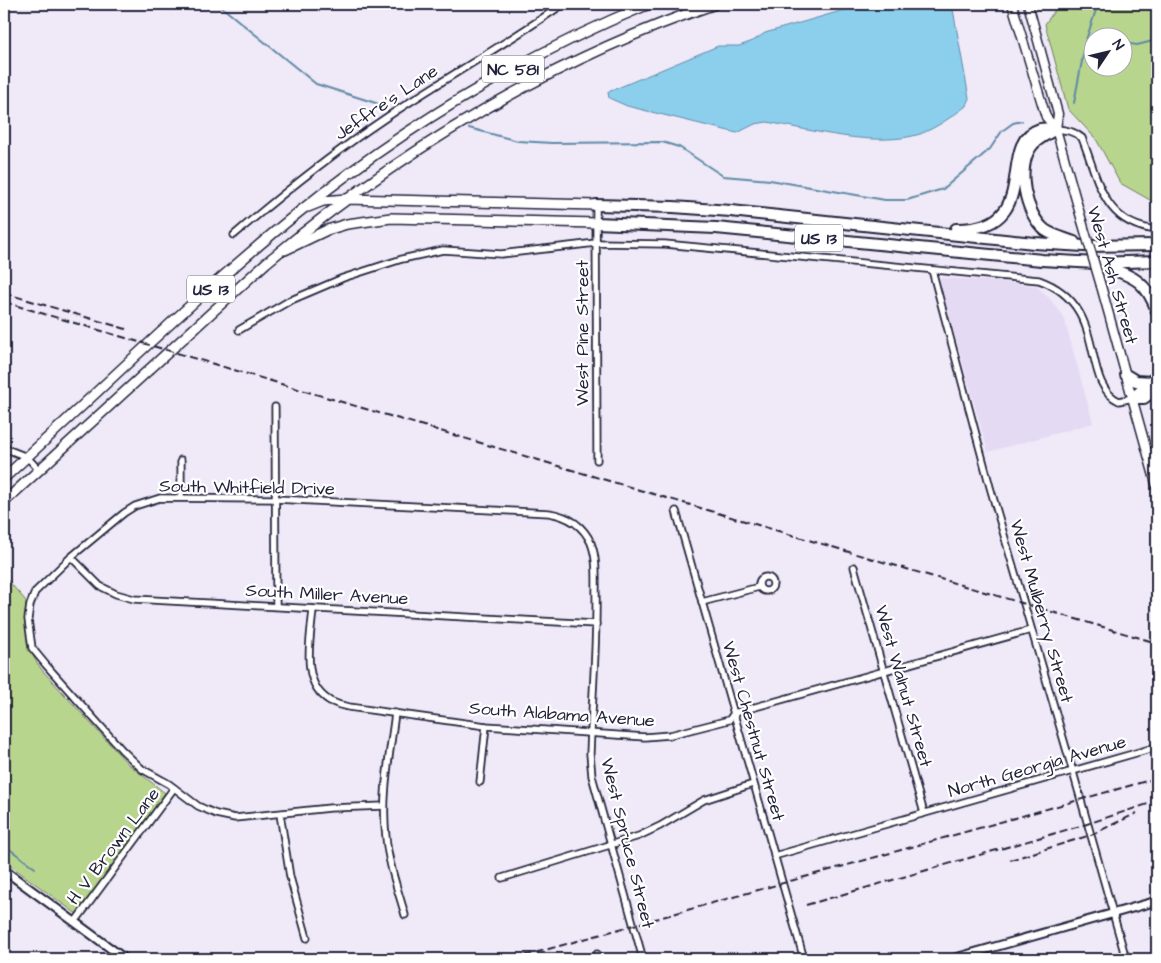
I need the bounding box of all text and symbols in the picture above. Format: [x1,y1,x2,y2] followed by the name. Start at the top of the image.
[1084,28,1134,78] north arrow
[1107,36,1129,55] text: N
[482,56,544,82] road number: NC 581
[330,58,443,146] street label: Jeffre's Lane
[1081,203,1144,348] street label: West Ash Street
[795,224,843,252] road number: US 13
[570,259,595,406] street label: West Pine Street
[187,276,235,302] road number: US 13
[159,473,335,502] street label: South Whitfield Drive
[1002,517,1080,707] street label: West Mulberry Street
[245,578,409,611] street label: South Miller Avenue
[868,602,939,771] street label: West Walnut Street
[716,638,791,825] street label: West Chestnut Street
[468,696,656,733] street label: South Alabama Avenue
[945,729,1129,805] street label: North Georgia Avenue
[594,755,661,932] street label: West Spruce Street
[61,782,166,910] street label: H V Brown Lane

